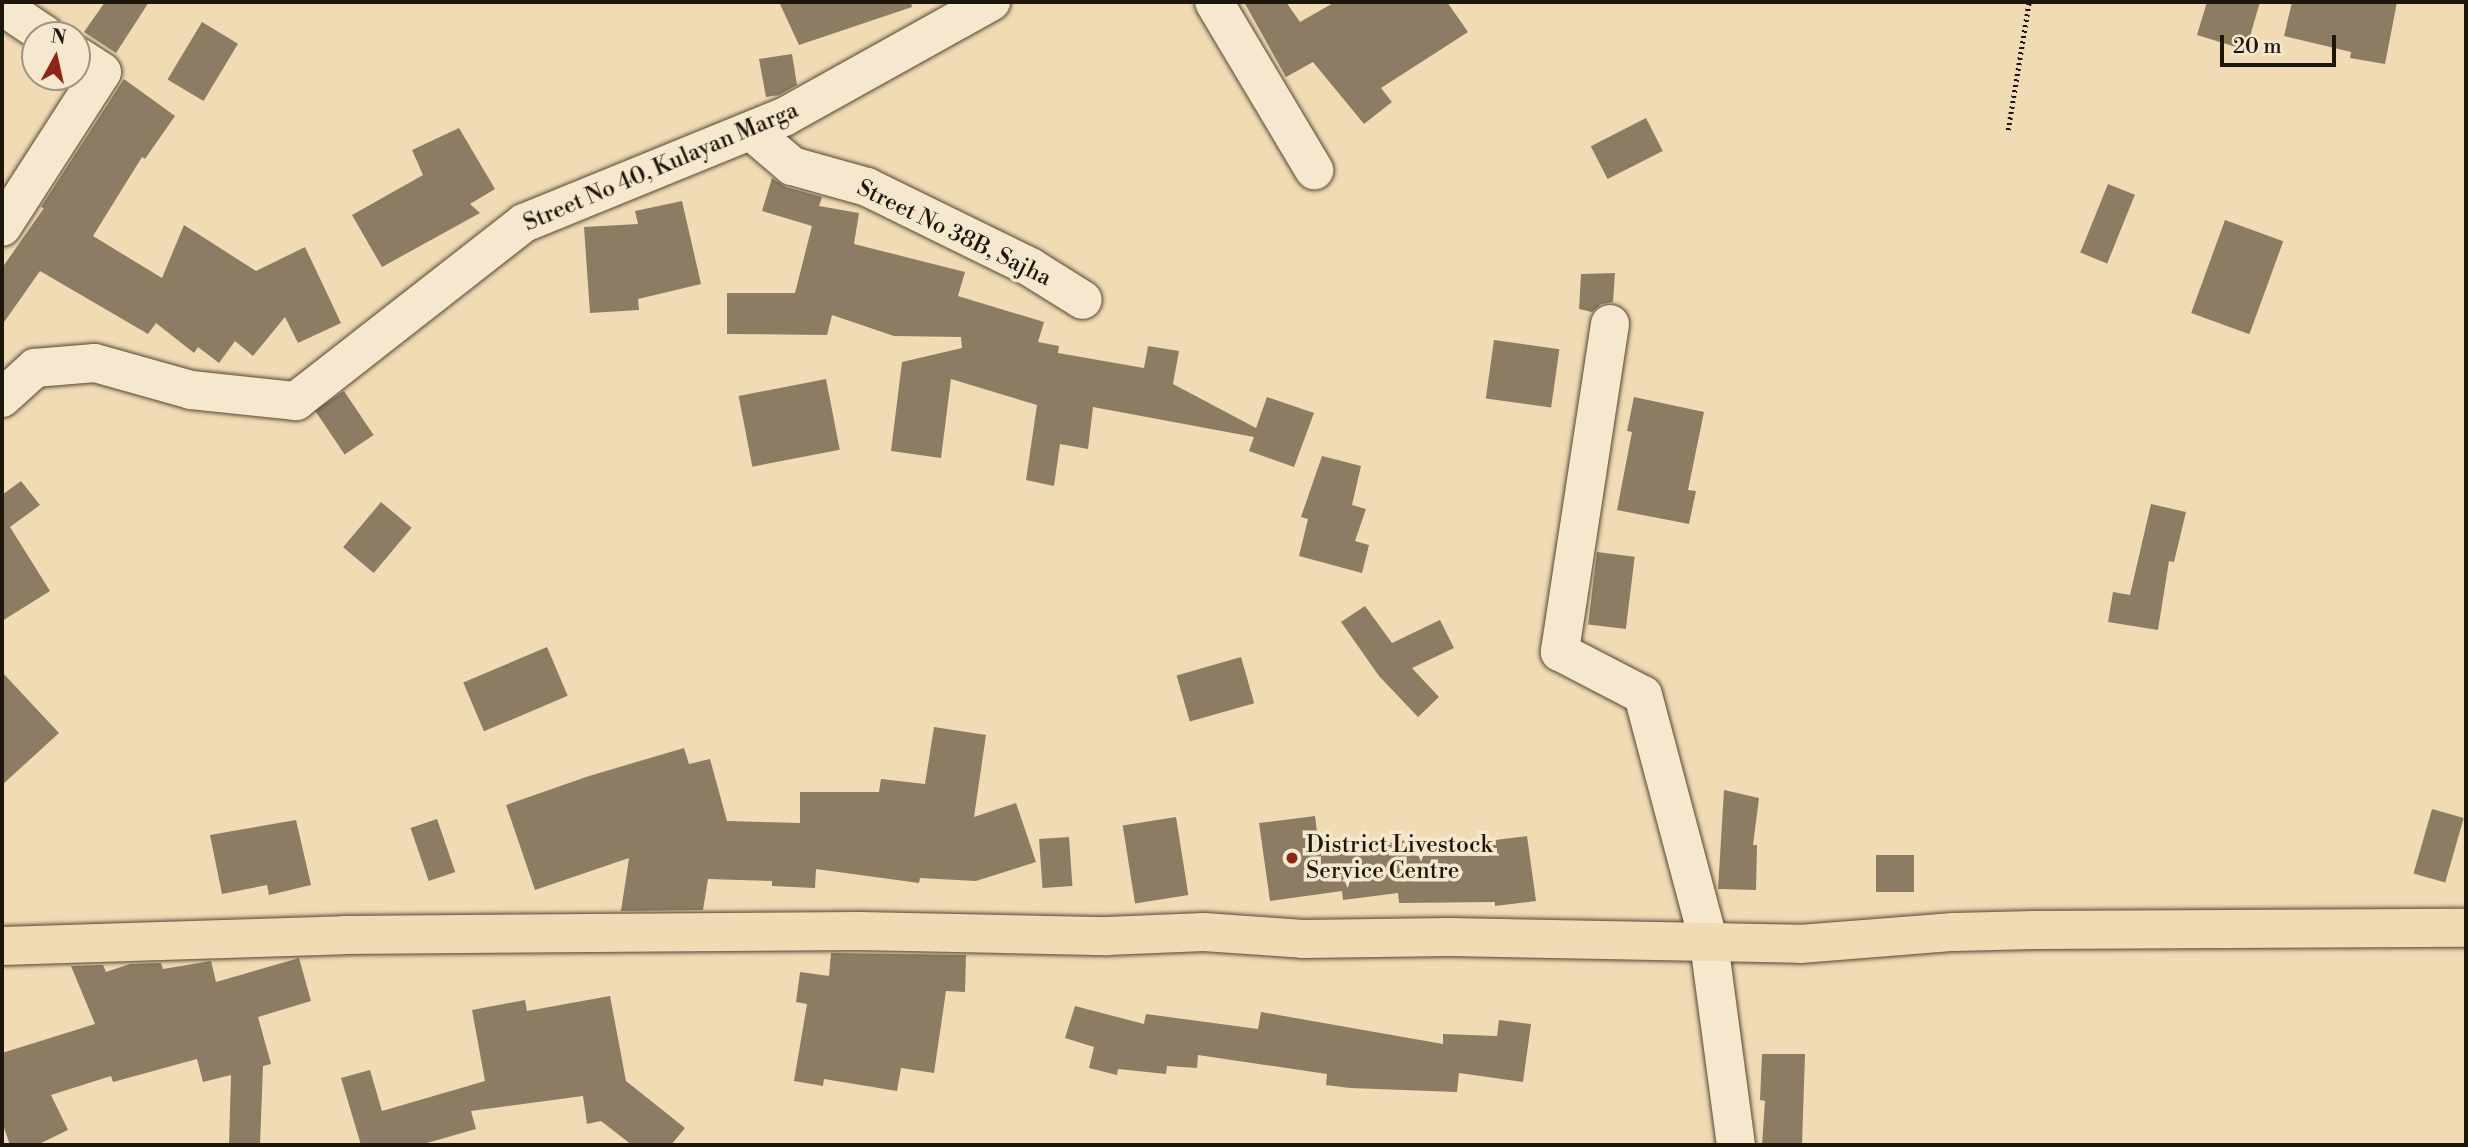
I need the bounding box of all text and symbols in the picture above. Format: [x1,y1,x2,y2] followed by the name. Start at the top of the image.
[21,21,91,91] north arrow
[2223,21,2338,65] scale bar
[50,24,68,50] text: N
[2233,34,2282,60] text: 20 m
[520,97,802,237] street label: Street No 40, Kulayan Marga
[852,174,1056,292] street label: Street No 38B, Sajha
[1306,831,1493,885] place label: District Livestock Service Centre
[1284,850,1300,866] marker: District Livestock Service Centre

